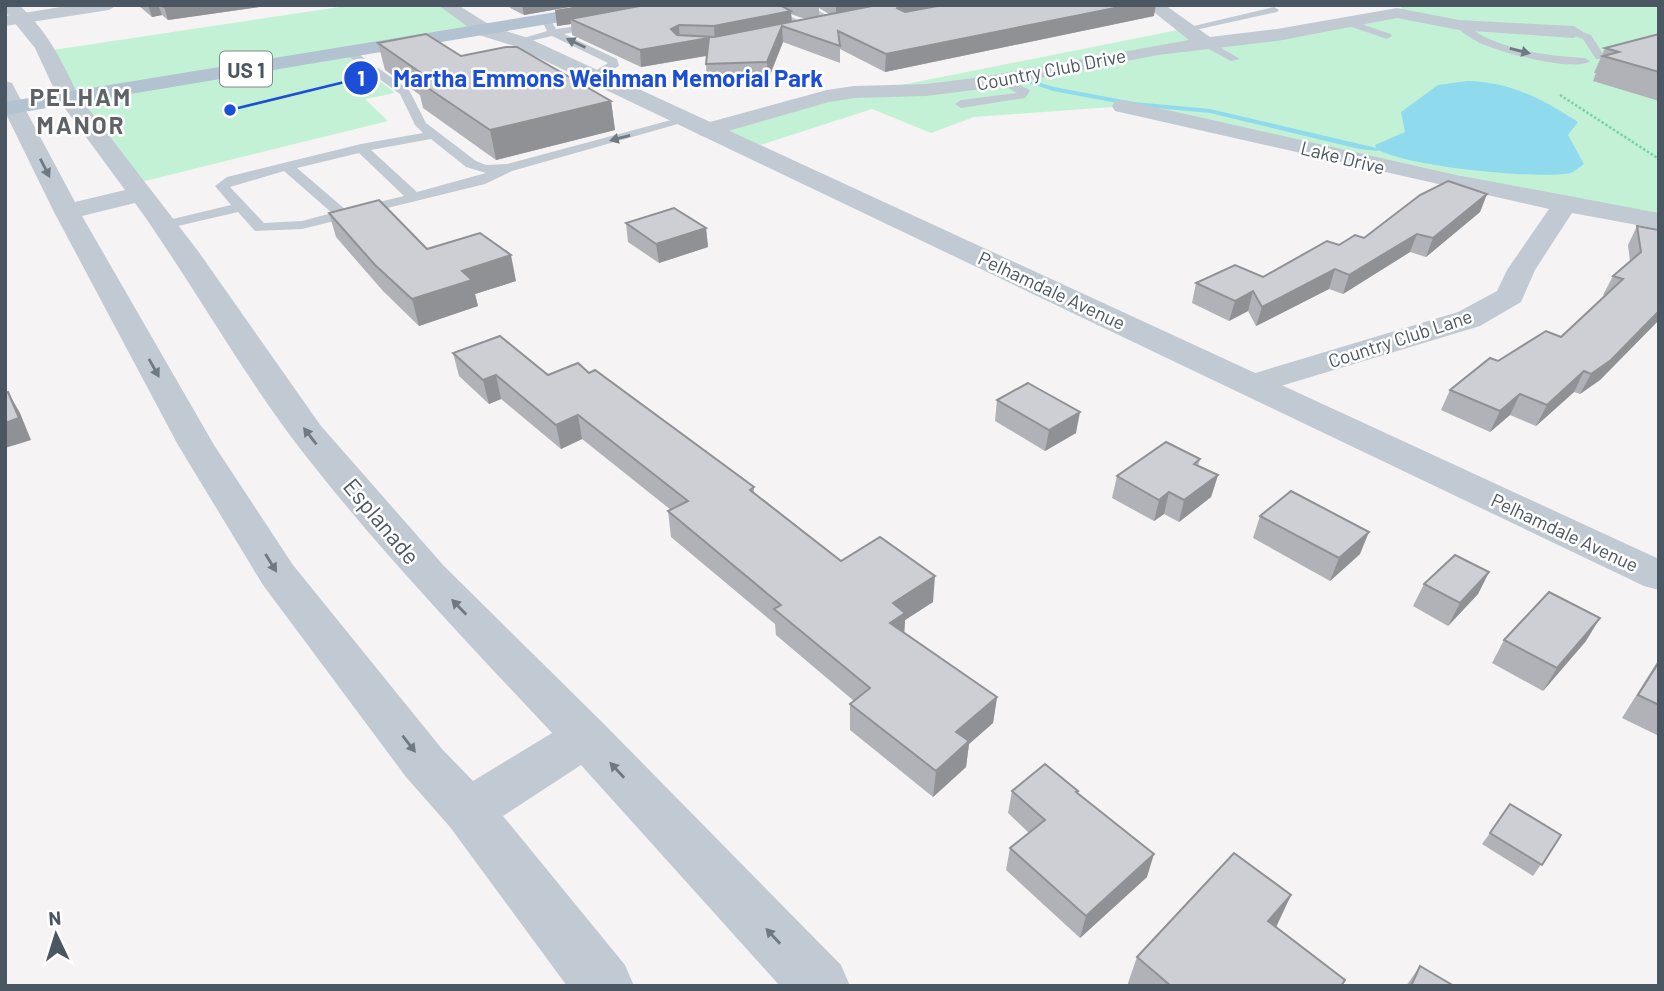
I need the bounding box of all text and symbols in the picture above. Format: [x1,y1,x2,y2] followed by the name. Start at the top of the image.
[566,38,586,49] one-way arrow
[974,43,1128,95] street label: Country Club Drive
[1509,46,1531,57] one-way arrow
[220,52,272,86] road number: US 1
[344,56,837,101] callout: Martha Emmons Weihman Memorial Park
[393,63,823,92] text: Martha Emmons Weihman Memorial Park
[357,65,365,90] text: 1
[30,82,132,139] district label: PELHAM MANOR
[609,133,631,144] one-way arrow
[1299,135,1387,179] street label: Lake Drive
[39,159,51,178] one-way arrow
[975,246,1129,334] street label: Pelhamdale Avenue
[1325,304,1475,372] street label: Country Club Lane
[148,358,160,378] one-way arrow
[302,427,317,445] one-way arrow
[338,472,426,570] street label: Esplanade
[1488,488,1642,576] street label: Pelhamdale Avenue
[264,554,277,573] one-way arrow
[451,599,467,616] one-way arrow
[401,735,415,753] one-way arrow
[610,762,626,779] one-way arrow
[21,900,91,970] north arrow
[48,906,62,929] text: N
[766,928,782,945] one-way arrow

